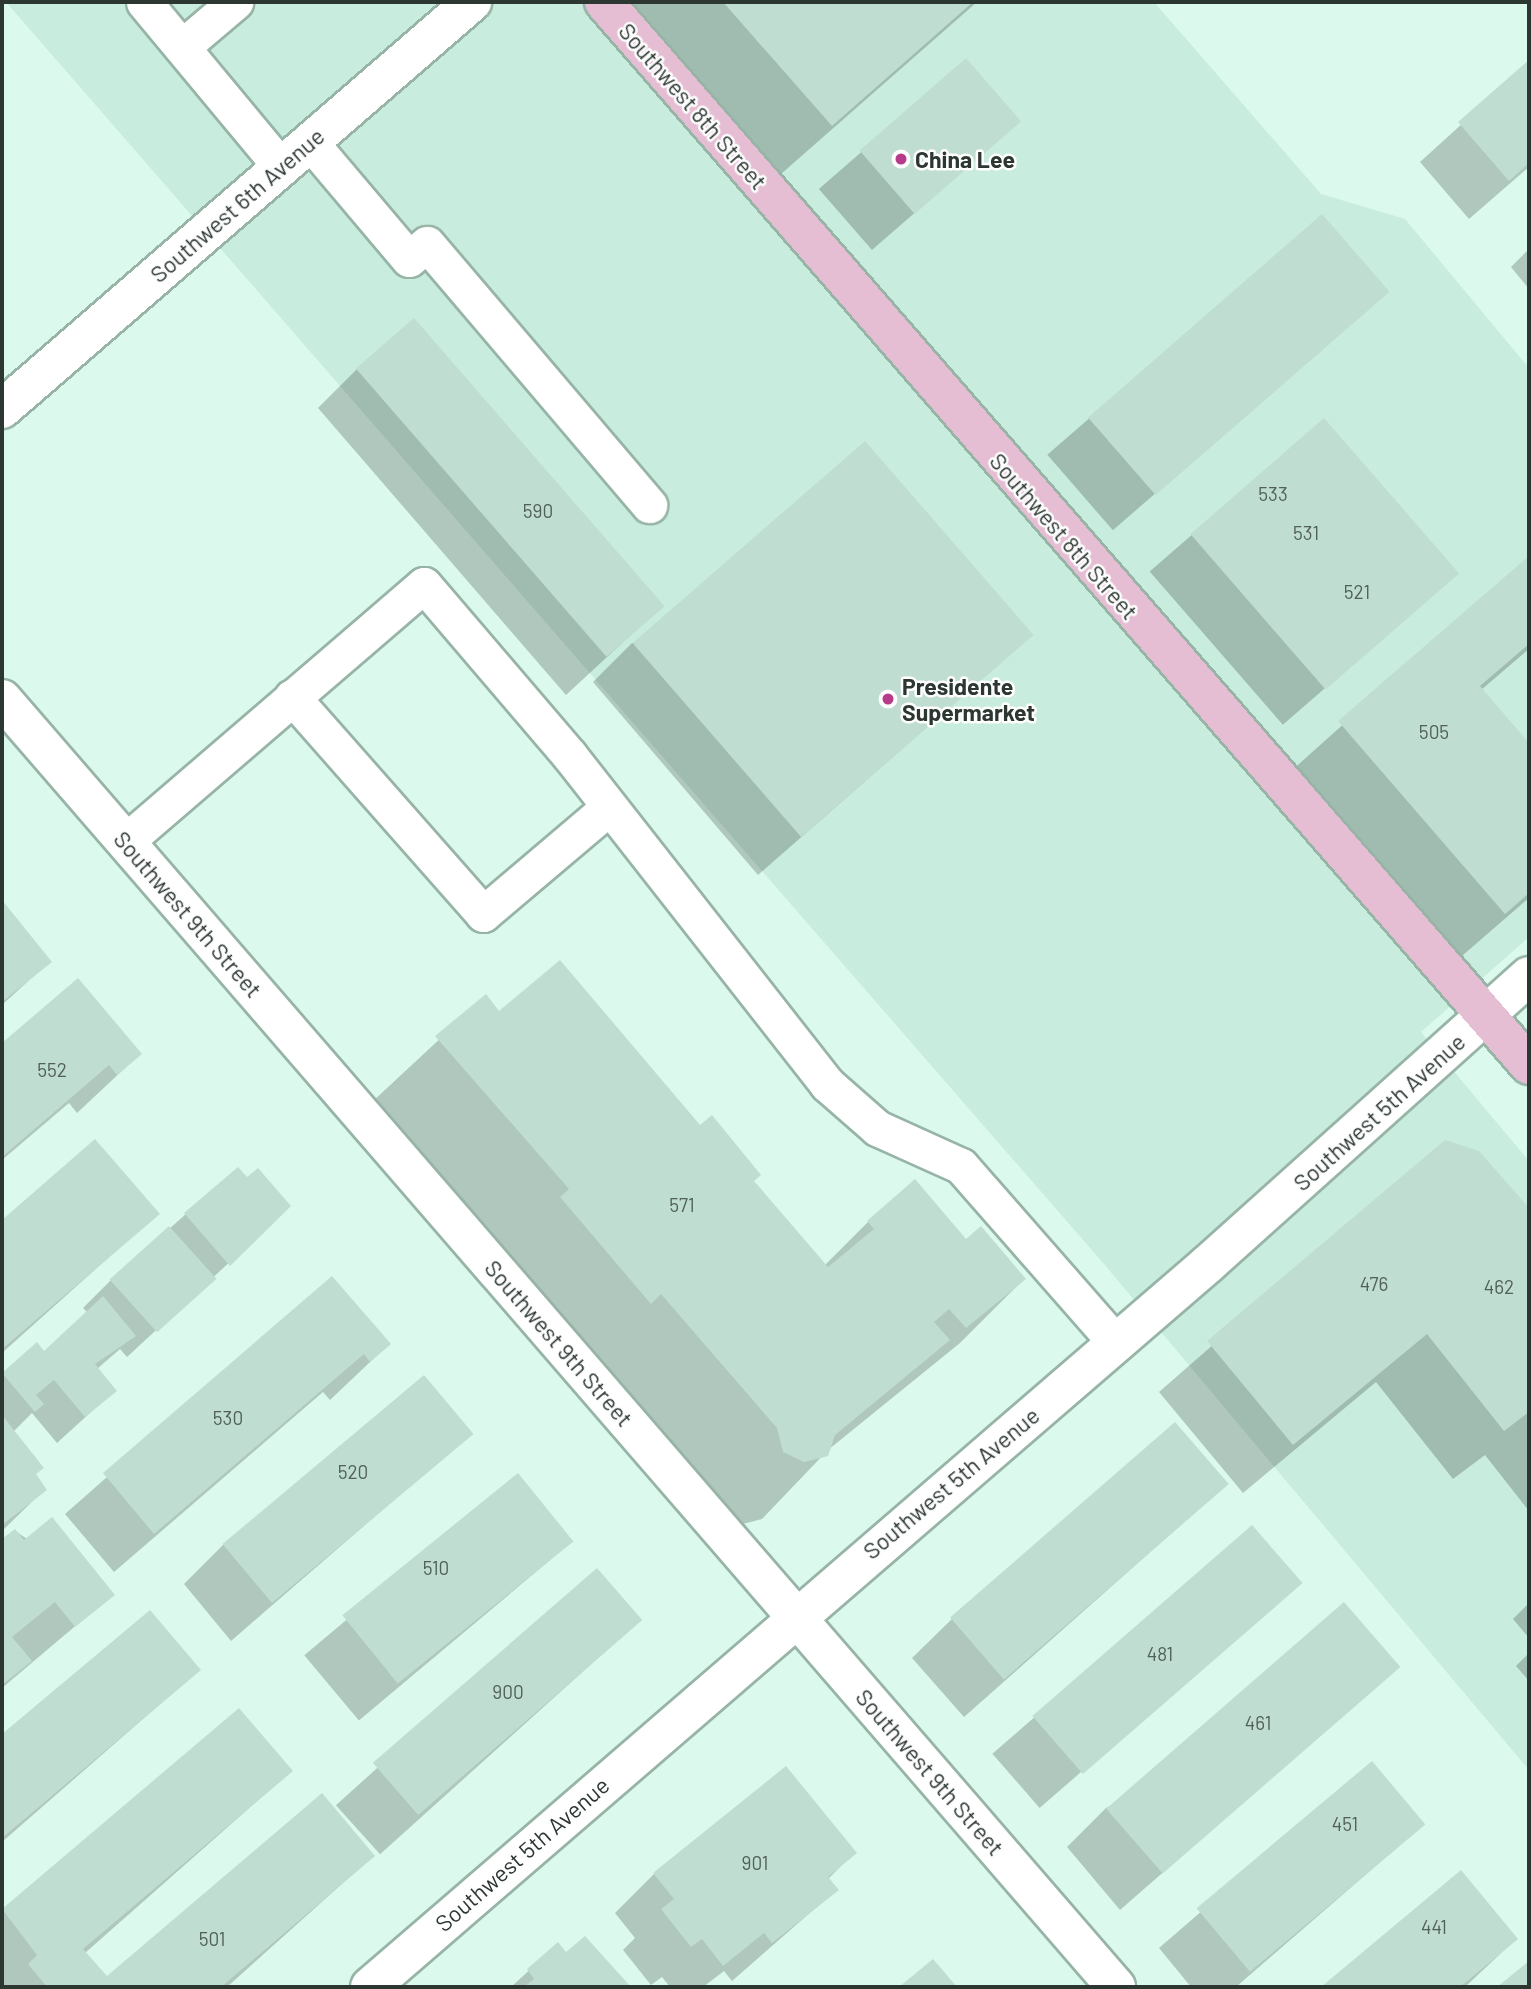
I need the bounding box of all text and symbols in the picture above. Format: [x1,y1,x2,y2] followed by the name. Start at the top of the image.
[613,17,773,195] street label: Southwest 8th Street
[144,122,330,288] street label: Southwest 6th Avenue
[915,145,1015,173] place label: China Lee
[893,151,909,167] marker: China Lee
[984,447,1144,625] street label: Southwest 8th Street
[1258,483,1288,505] house number: 533
[523,500,553,522] house number: 590
[1293,522,1319,544] house number: 531
[1344,581,1370,603] house number: 521
[902,672,1035,726] place label: Presidente Supermarket
[880,691,896,707] marker: Presidente Supermarket
[1419,721,1449,743] house number: 505
[108,825,268,1003] street label: Southwest 9th Street
[1288,1028,1470,1196] street label: Southwest 5th Avenue
[37,1059,67,1081] house number: 552
[669,1194,695,1216] house number: 571
[479,1254,639,1432] street label: Southwest 9th Street
[1360,1273,1388,1295] house number: 476
[1484,1276,1514,1298] house number: 462
[857,1401,1045,1565] street label: Southwest 5th Avenue
[213,1407,243,1429] house number: 530
[338,1461,368,1483] house number: 520
[423,1557,449,1579] house number: 510
[1147,1643,1173,1665] house number: 481
[492,1681,524,1703] house number: 900
[850,1683,1010,1861] street label: Southwest 9th Street
[1245,1712,1271,1734] house number: 461
[429,1771,615,1937] street label: Southwest 5th Avenue
[1332,1813,1358,1835] house number: 451
[742,1852,768,1874] house number: 901
[1421,1916,1447,1938] house number: 441
[199,1928,225,1950] house number: 501

